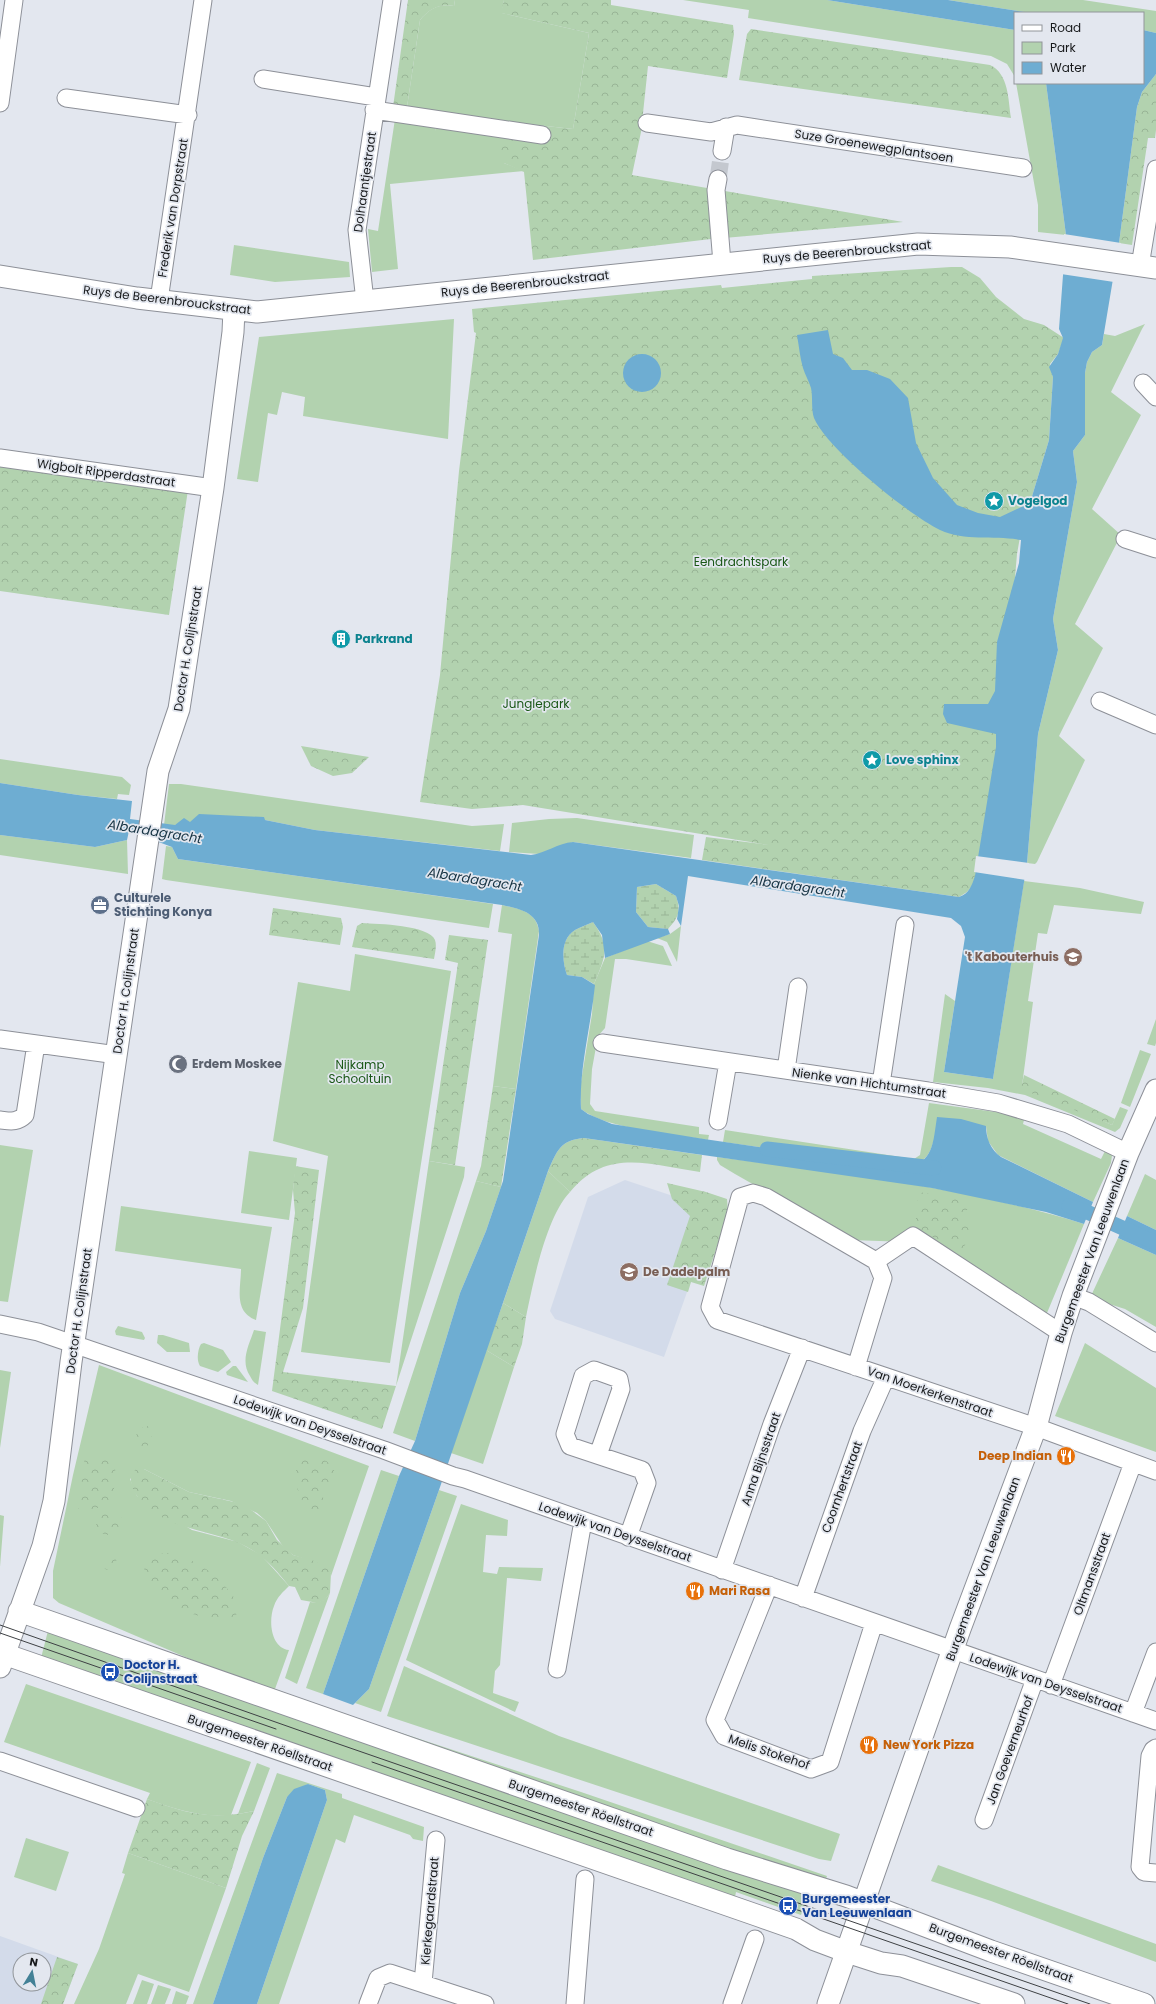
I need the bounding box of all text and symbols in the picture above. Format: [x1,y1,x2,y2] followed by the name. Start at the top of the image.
[1014,12,1144,84] legend
[1050,19,1081,36] text: Road
[1050,39,1077,56] text: Park
[1050,59,1087,76] text: Water
[793,125,955,166] street label: Suze Groenewegplantsoen
[349,131,380,233] street label: Dolhaantjestraat
[153,137,192,279] street label: Frederik van Dorpstraat
[762,236,932,267] street label: Ruys de Beerenbrouckstraat
[440,266,610,301] street label: Ruys de Beerenbrouckstraat
[82,281,252,318] street label: Ruys de Beerenbrouckstraat
[36,454,176,491] street label: Wigbolt Ripperdastraat
[983,490,1005,512] place icon: Vogelgod
[1008,492,1067,509] place label: Vogelgod
[694,553,789,570] park label: Eendrachtspark
[169,585,206,713] street label: Doctor H. Colijnstraat
[330,628,352,650] building icon: Parkrand
[355,630,413,647] place label: Parkrand
[502,695,570,712] park label: Junglepark
[861,749,883,771] place icon: Love sphinx
[886,751,959,768] place label: Love sphinx
[105,814,204,848] water label: Albardagracht
[425,862,524,896] water label: Albardagracht
[748,870,847,903] water label: Albardagracht
[114,889,212,920] place label: Culturele Stichting Konya
[89,894,111,916] office icon: Culturele Stichting Konya
[108,927,143,1055] street label: Doctor H. Colijnstraat
[1062,946,1084,968] school or university icon: 't Kabouterhuis
[965,948,1059,965] place label: 't Kabouterhuis
[167,1053,189,1075] mosque icon: Erdem Moskee
[192,1055,283,1072] place label: Erdem Moskee
[328,1056,392,1087] park label: Nijkamp Schooltuin
[791,1063,947,1102] street label: Nienke van Hichtumstraat
[1050,1156,1133,1345] street label: Burgemeester Van Leeuwenlaan
[61,1247,96,1375] street label: Doctor H. Colijnstraat
[618,1261,640,1283] school or university icon: De Dadelpalm
[643,1263,730,1280] place label: De Dadelpalm
[865,1362,995,1421] street label: Van Moerkerkenstraat
[231,1390,389,1459] street label: Lodewijk van Deysselstraat
[737,1410,784,1508] street label: Anna Bijnsstraat
[817,1439,866,1535] street label: Coornhertstraat
[1055,1445,1077,1467] restaurant icon: Deep Indian
[978,1447,1052,1464] place label: Deep Indian
[941,1474,1024,1663] street label: Burgemeester Van Leeuwenlaan
[536,1497,694,1566] street label: Lodewijk van Deysselstraat
[1069,1530,1114,1618] street label: Oltmansstraat
[684,1580,706,1602] restaurant icon: Mari Rasa
[709,1582,770,1599] place label: Mari Rasa
[967,1648,1125,1717] street label: Lodewijk van Deysselstraat
[124,1656,197,1687] place label: Doctor H. Colijnstraat
[99,1661,121,1683] bus stop icon: Doctor H. Colijnstraat
[982,1693,1037,1807] street label: Jan Goeverneurhof
[185,1710,335,1775] street label: Burgemeester Röellstraat
[726,1730,812,1773] street label: Melis Stokehof
[858,1734,880,1756] restaurant icon: New York Pizza
[883,1736,974,1753] place label: New York Pizza
[506,1775,656,1840] street label: Burgemeester Röellstraat
[416,1856,443,1966] street label: Kierkegaardstraat
[802,1890,912,1921] place label: Burgemeester Van Leeuwenlaan
[777,1895,799,1917] bus stop icon: Burgemeester Van Leeuwenlaan
[927,1919,1076,1987] street label: Burgemeester Röellstraat
[12,1952,52,1992] north arrow
[28,1954,39,1971] text: N

